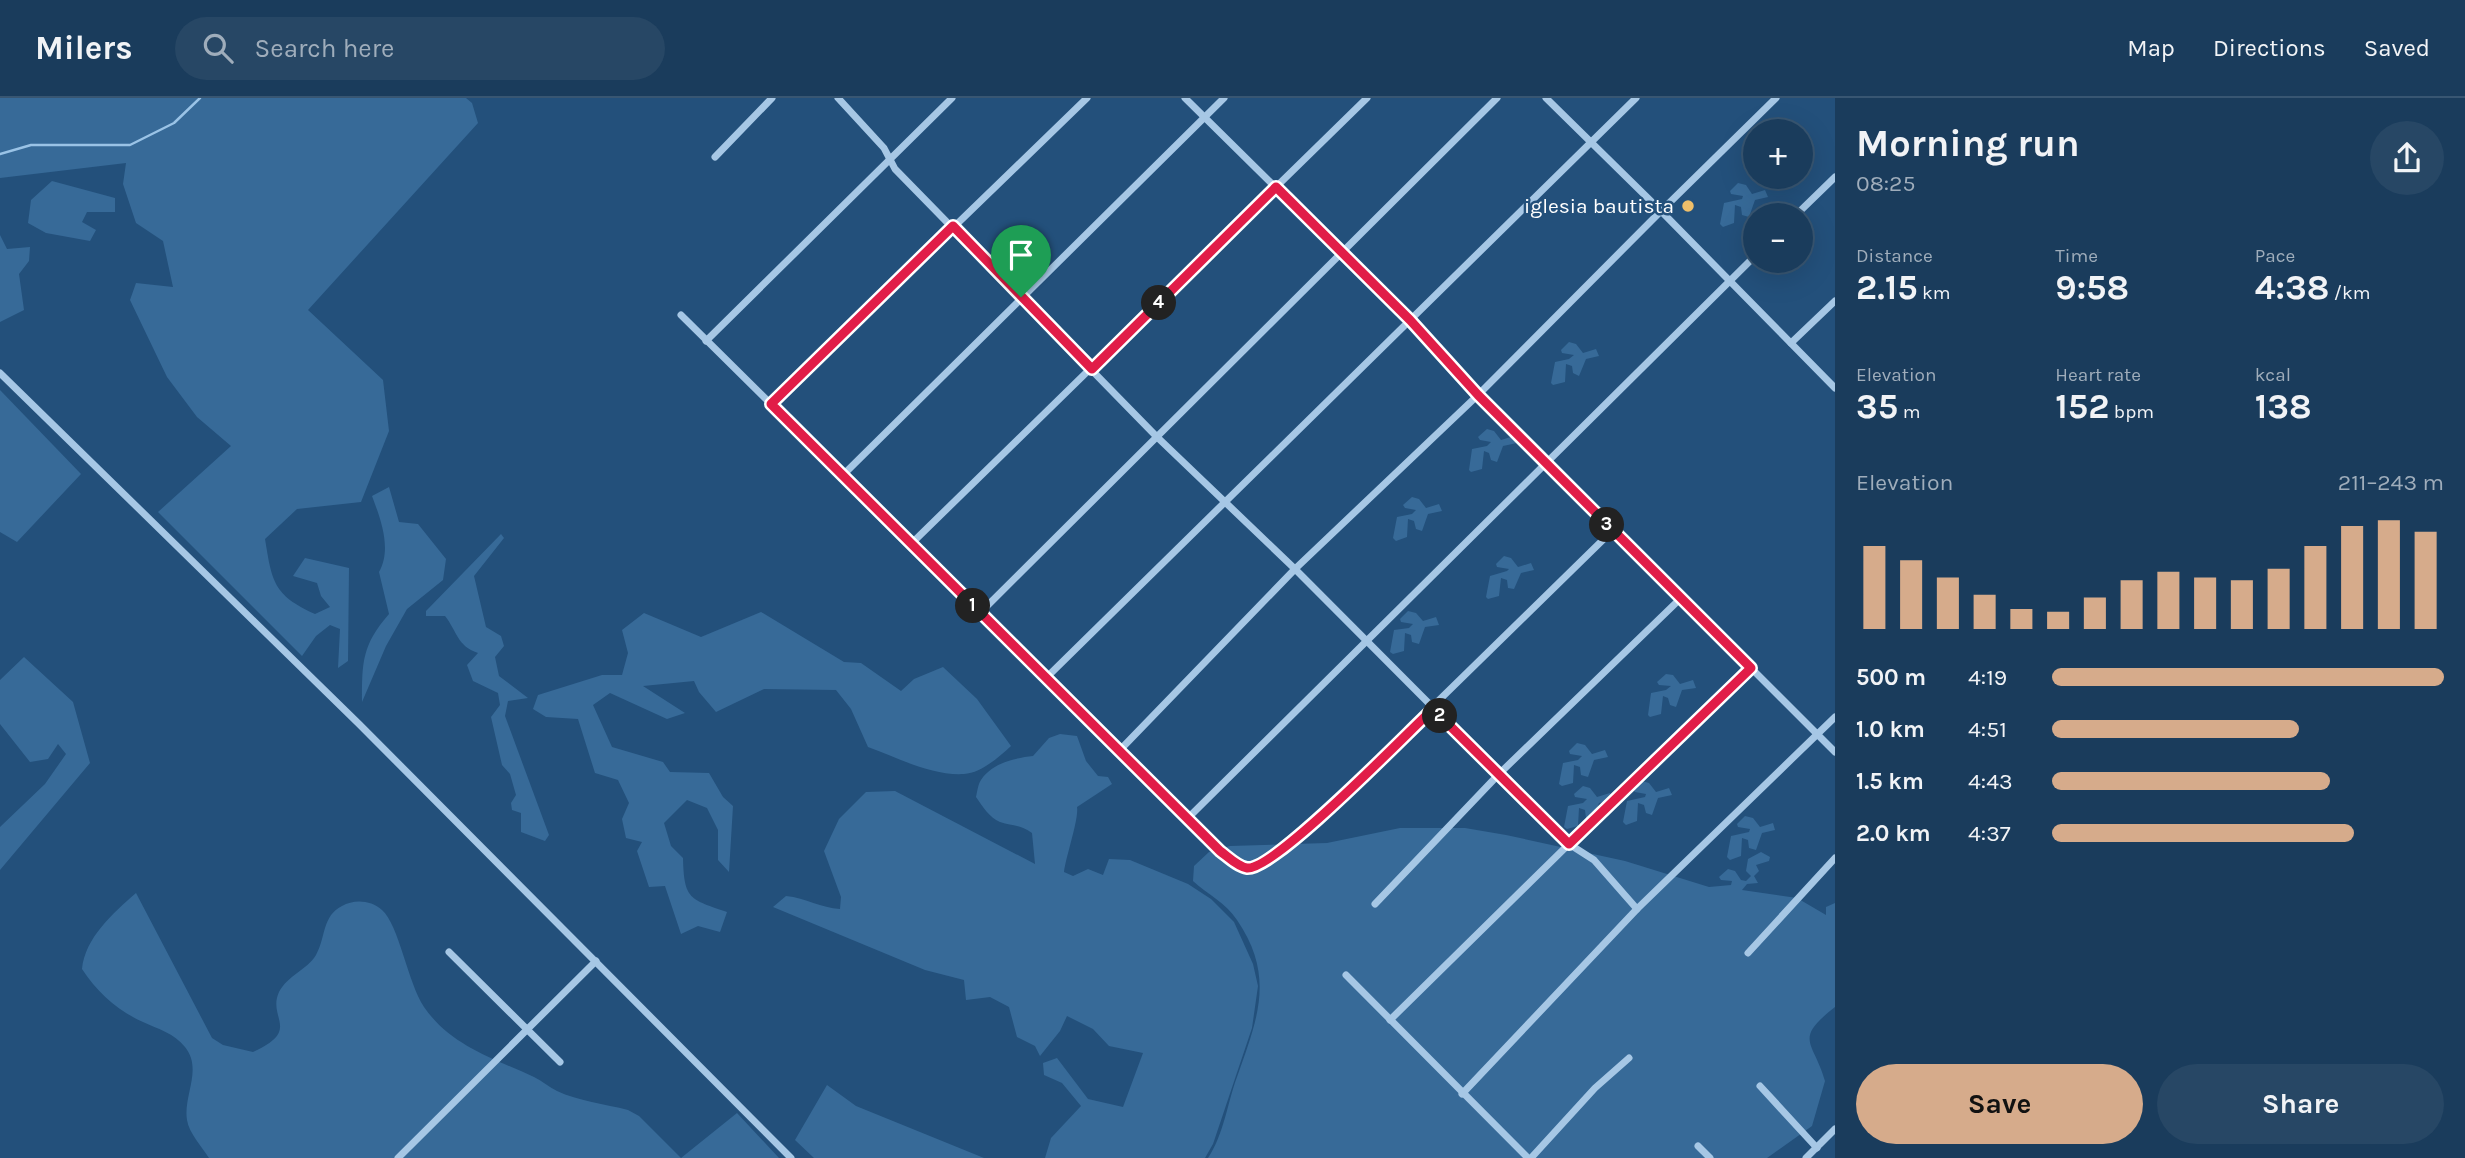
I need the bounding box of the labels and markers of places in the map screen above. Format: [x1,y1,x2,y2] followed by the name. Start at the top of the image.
[1524,194,1674,218] place label: iglesia bautista
[1680,198,1696,214] marker: iglesia bautista
[991,225,1051,297] pin
[1142,286,1176,320] pin: 4
[1590,508,1624,542] pin: 3
[956,588,990,624] pin: 1
[1422,698,1458,734] pin: 2

